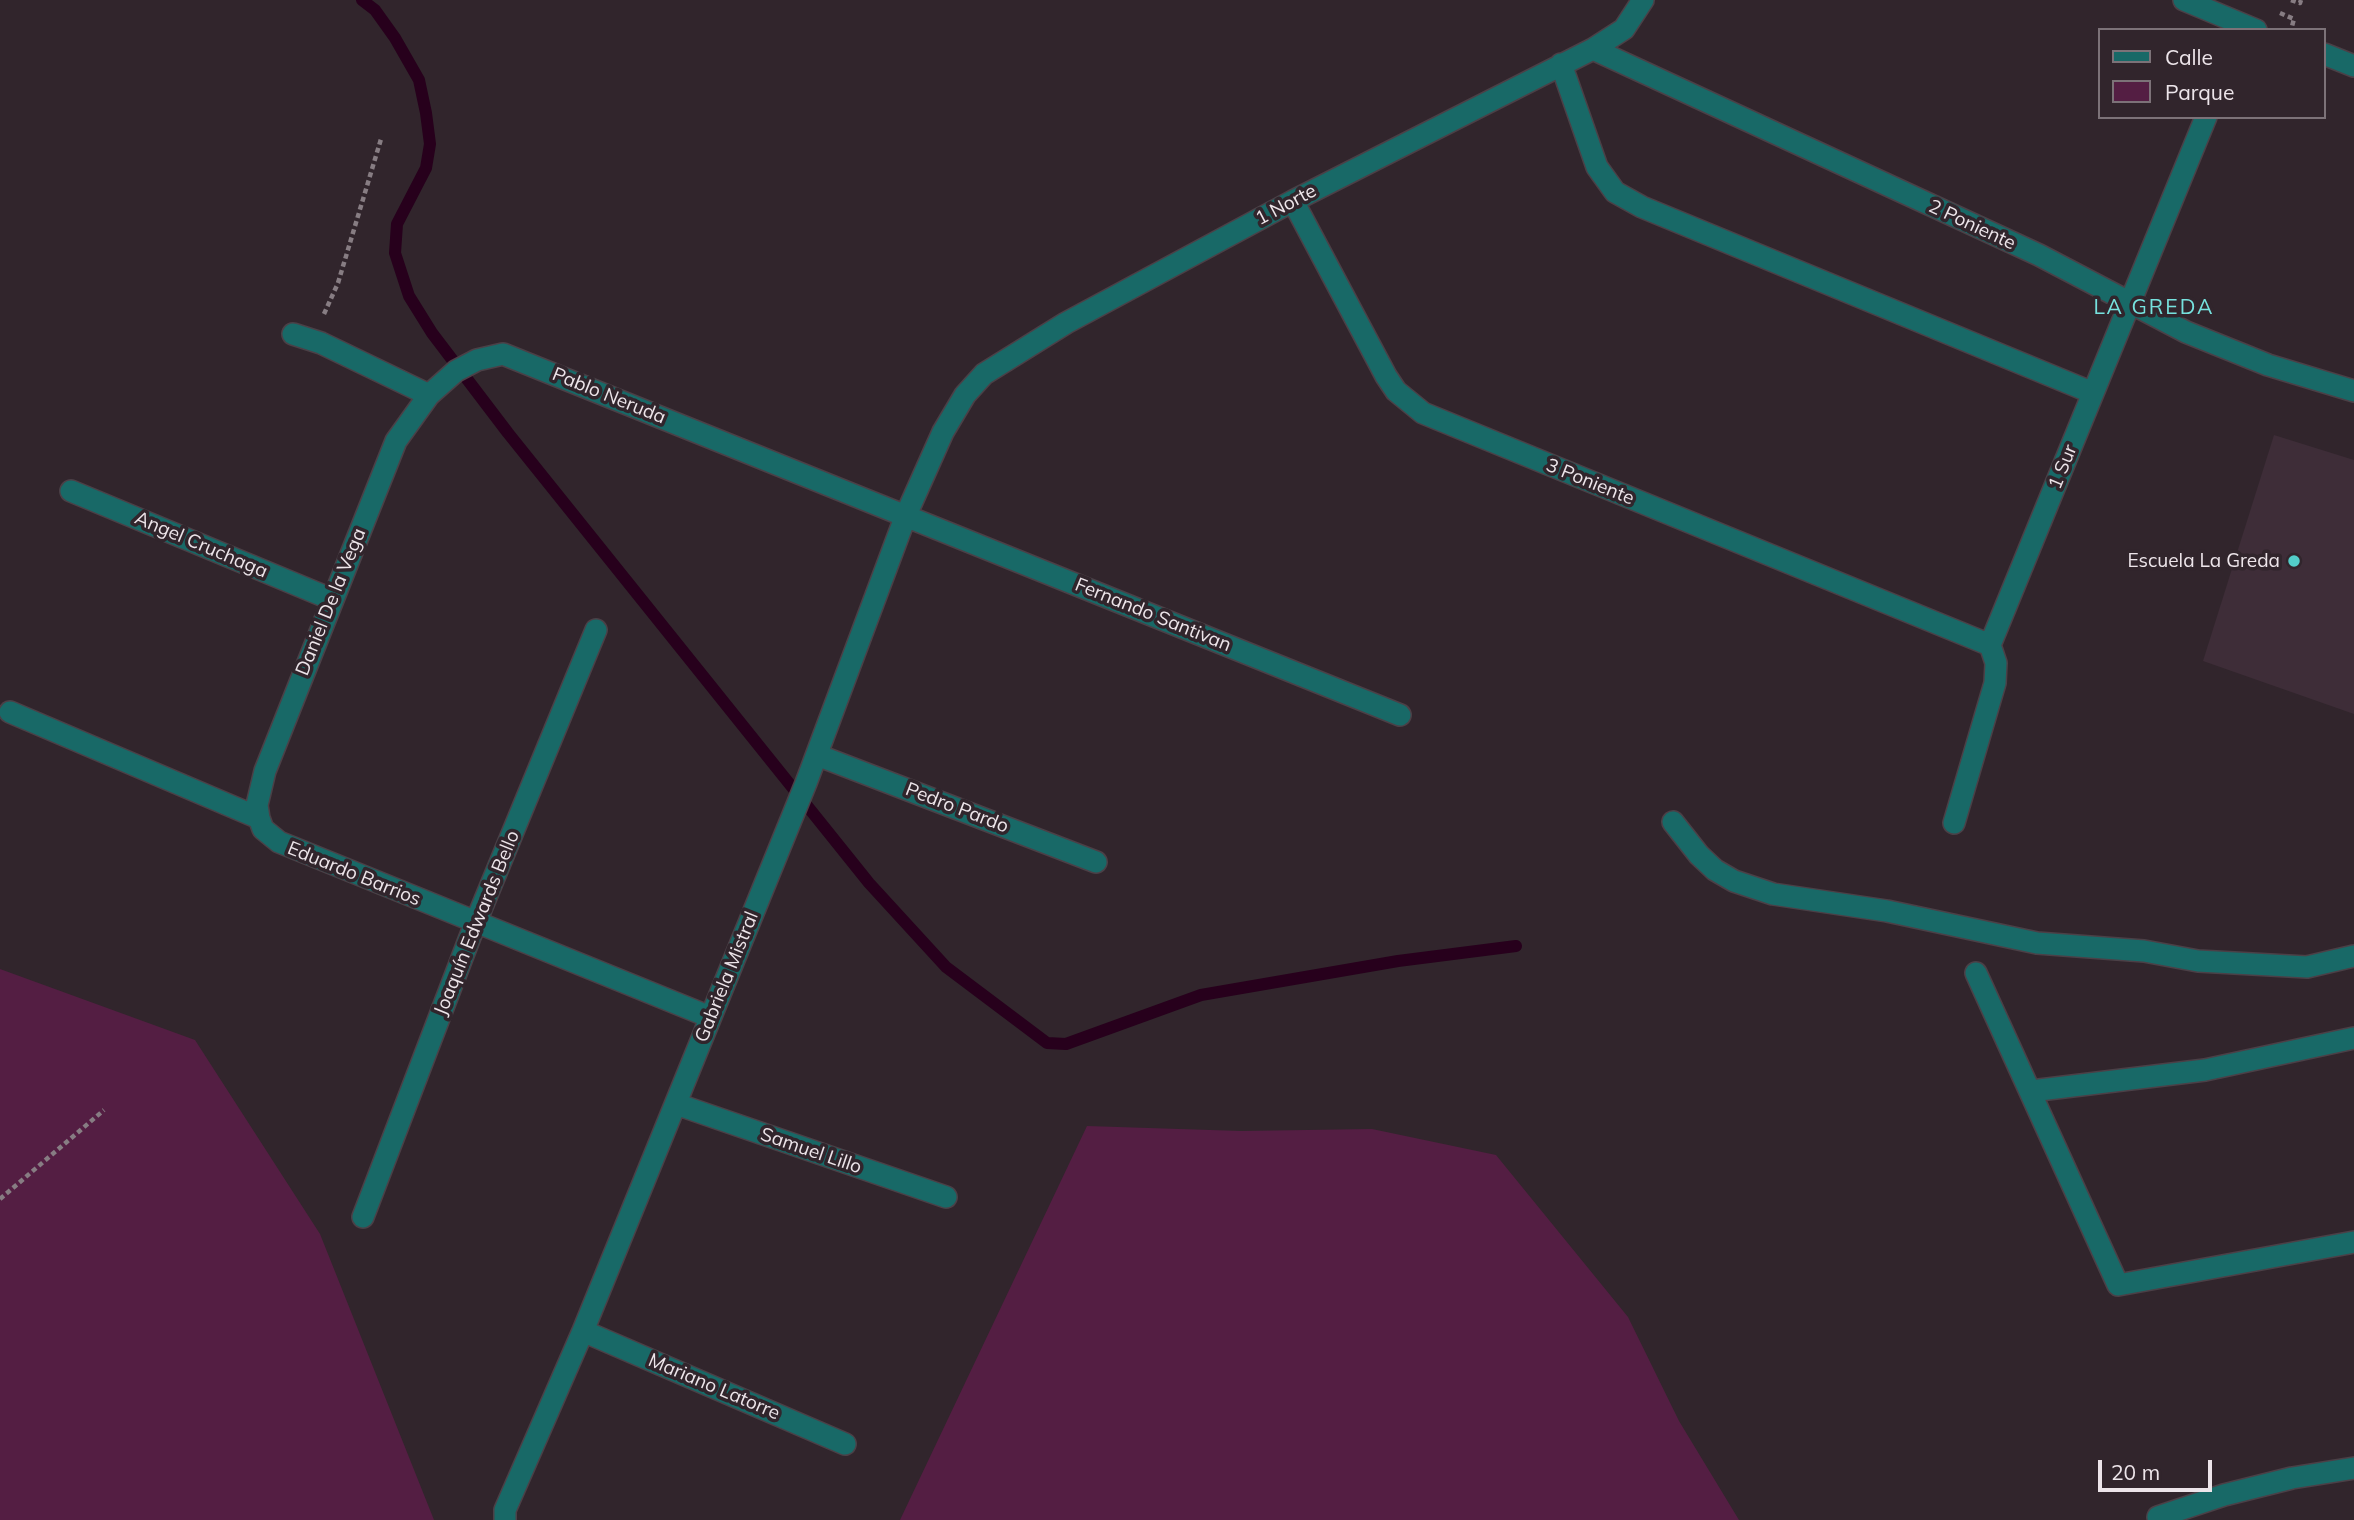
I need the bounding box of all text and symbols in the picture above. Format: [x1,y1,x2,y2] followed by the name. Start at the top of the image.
[2098,28,2326,119] legend
[2165,44,2213,70] text: Calle
[2165,79,2234,105] text: Parque
[1252,180,1320,230] street label: 1 Norte
[1925,195,2019,255] street label: 2 Poniente
[2094,295,2214,321] district label: LA GREDA
[549,363,669,429] street label: Pablo Neruda
[2044,441,2082,493] street label: 1 Sur
[1543,454,1637,510] street label: 3 Poniente
[131,507,271,583] street label: Angel Cruchaga
[291,525,371,679] street label: Daniel De la Vega
[2127,550,2280,572] place label: Escuela La Greda
[2286,553,2302,569] marker: Escuela La Greda
[1072,573,1234,657] street label: Fernando Santivan
[902,778,1012,838] street label: Pedro Pardo
[429,827,525,1019] street label: Joaquín Edwards Bello
[284,837,424,911] street label: Eduardo Barrios
[690,908,764,1046] street label: Gabriela Mistral
[757,1123,865,1179] street label: Samuel Lillo
[645,1349,783,1425] street label: Mariano Latorre
[2102,1446,2216,1490] scale bar
[2111,1459,2160,1485] text: 20 m

